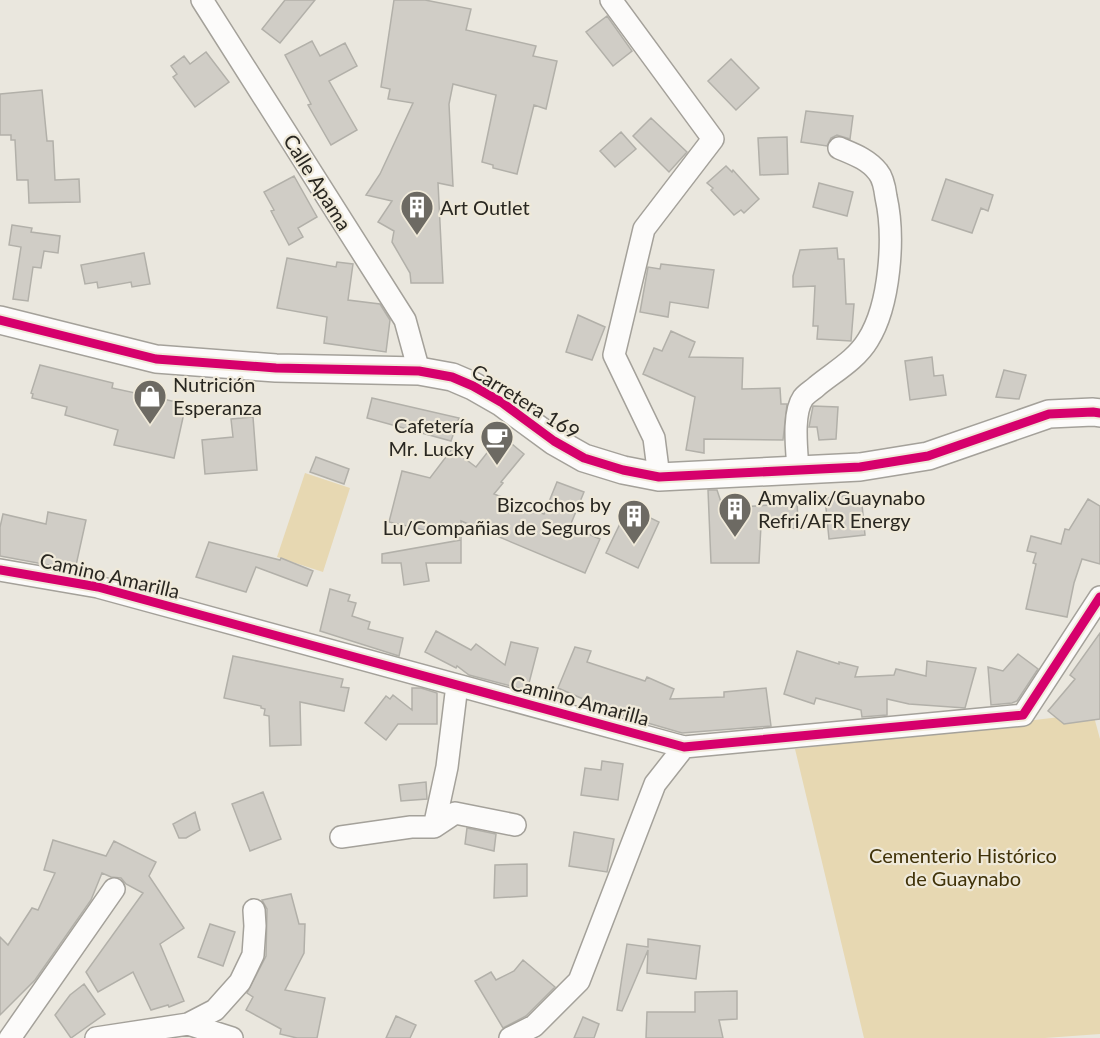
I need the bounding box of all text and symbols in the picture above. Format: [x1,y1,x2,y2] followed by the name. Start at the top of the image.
[279,130,357,234] street label: Calle Apama
[399,189,435,236] building icon: Art Outlet
[440,195,530,219] place label: Art Outlet
[468,358,584,444] street label: Carretera 169
[173,372,262,419] place label: Nutrición Esperanza
[132,378,168,425] shop icon: Nutrición Esperanza
[388,413,475,460] place label: Cafetería Mr. Lucky
[479,419,515,466] cafe icon: Cafetería Mr. Lucky
[758,485,925,532] place label: Amyalix/Guaynabo Refri/AFR Energy
[717,491,753,538] building icon: Amyalix/Guaynabo Refri/AFR Energy
[383,492,612,539] place label: Bizcochos by Lu/Compañias de Seguros
[616,498,652,545] building icon: Bizcochos by Lu/Compañias de Seguros
[38,547,182,603] street label: Camino Amarilla
[508,670,652,730] street label: Camino Amarilla
[869,843,1057,890] park label: Cementerio Histórico de Guaynabo

